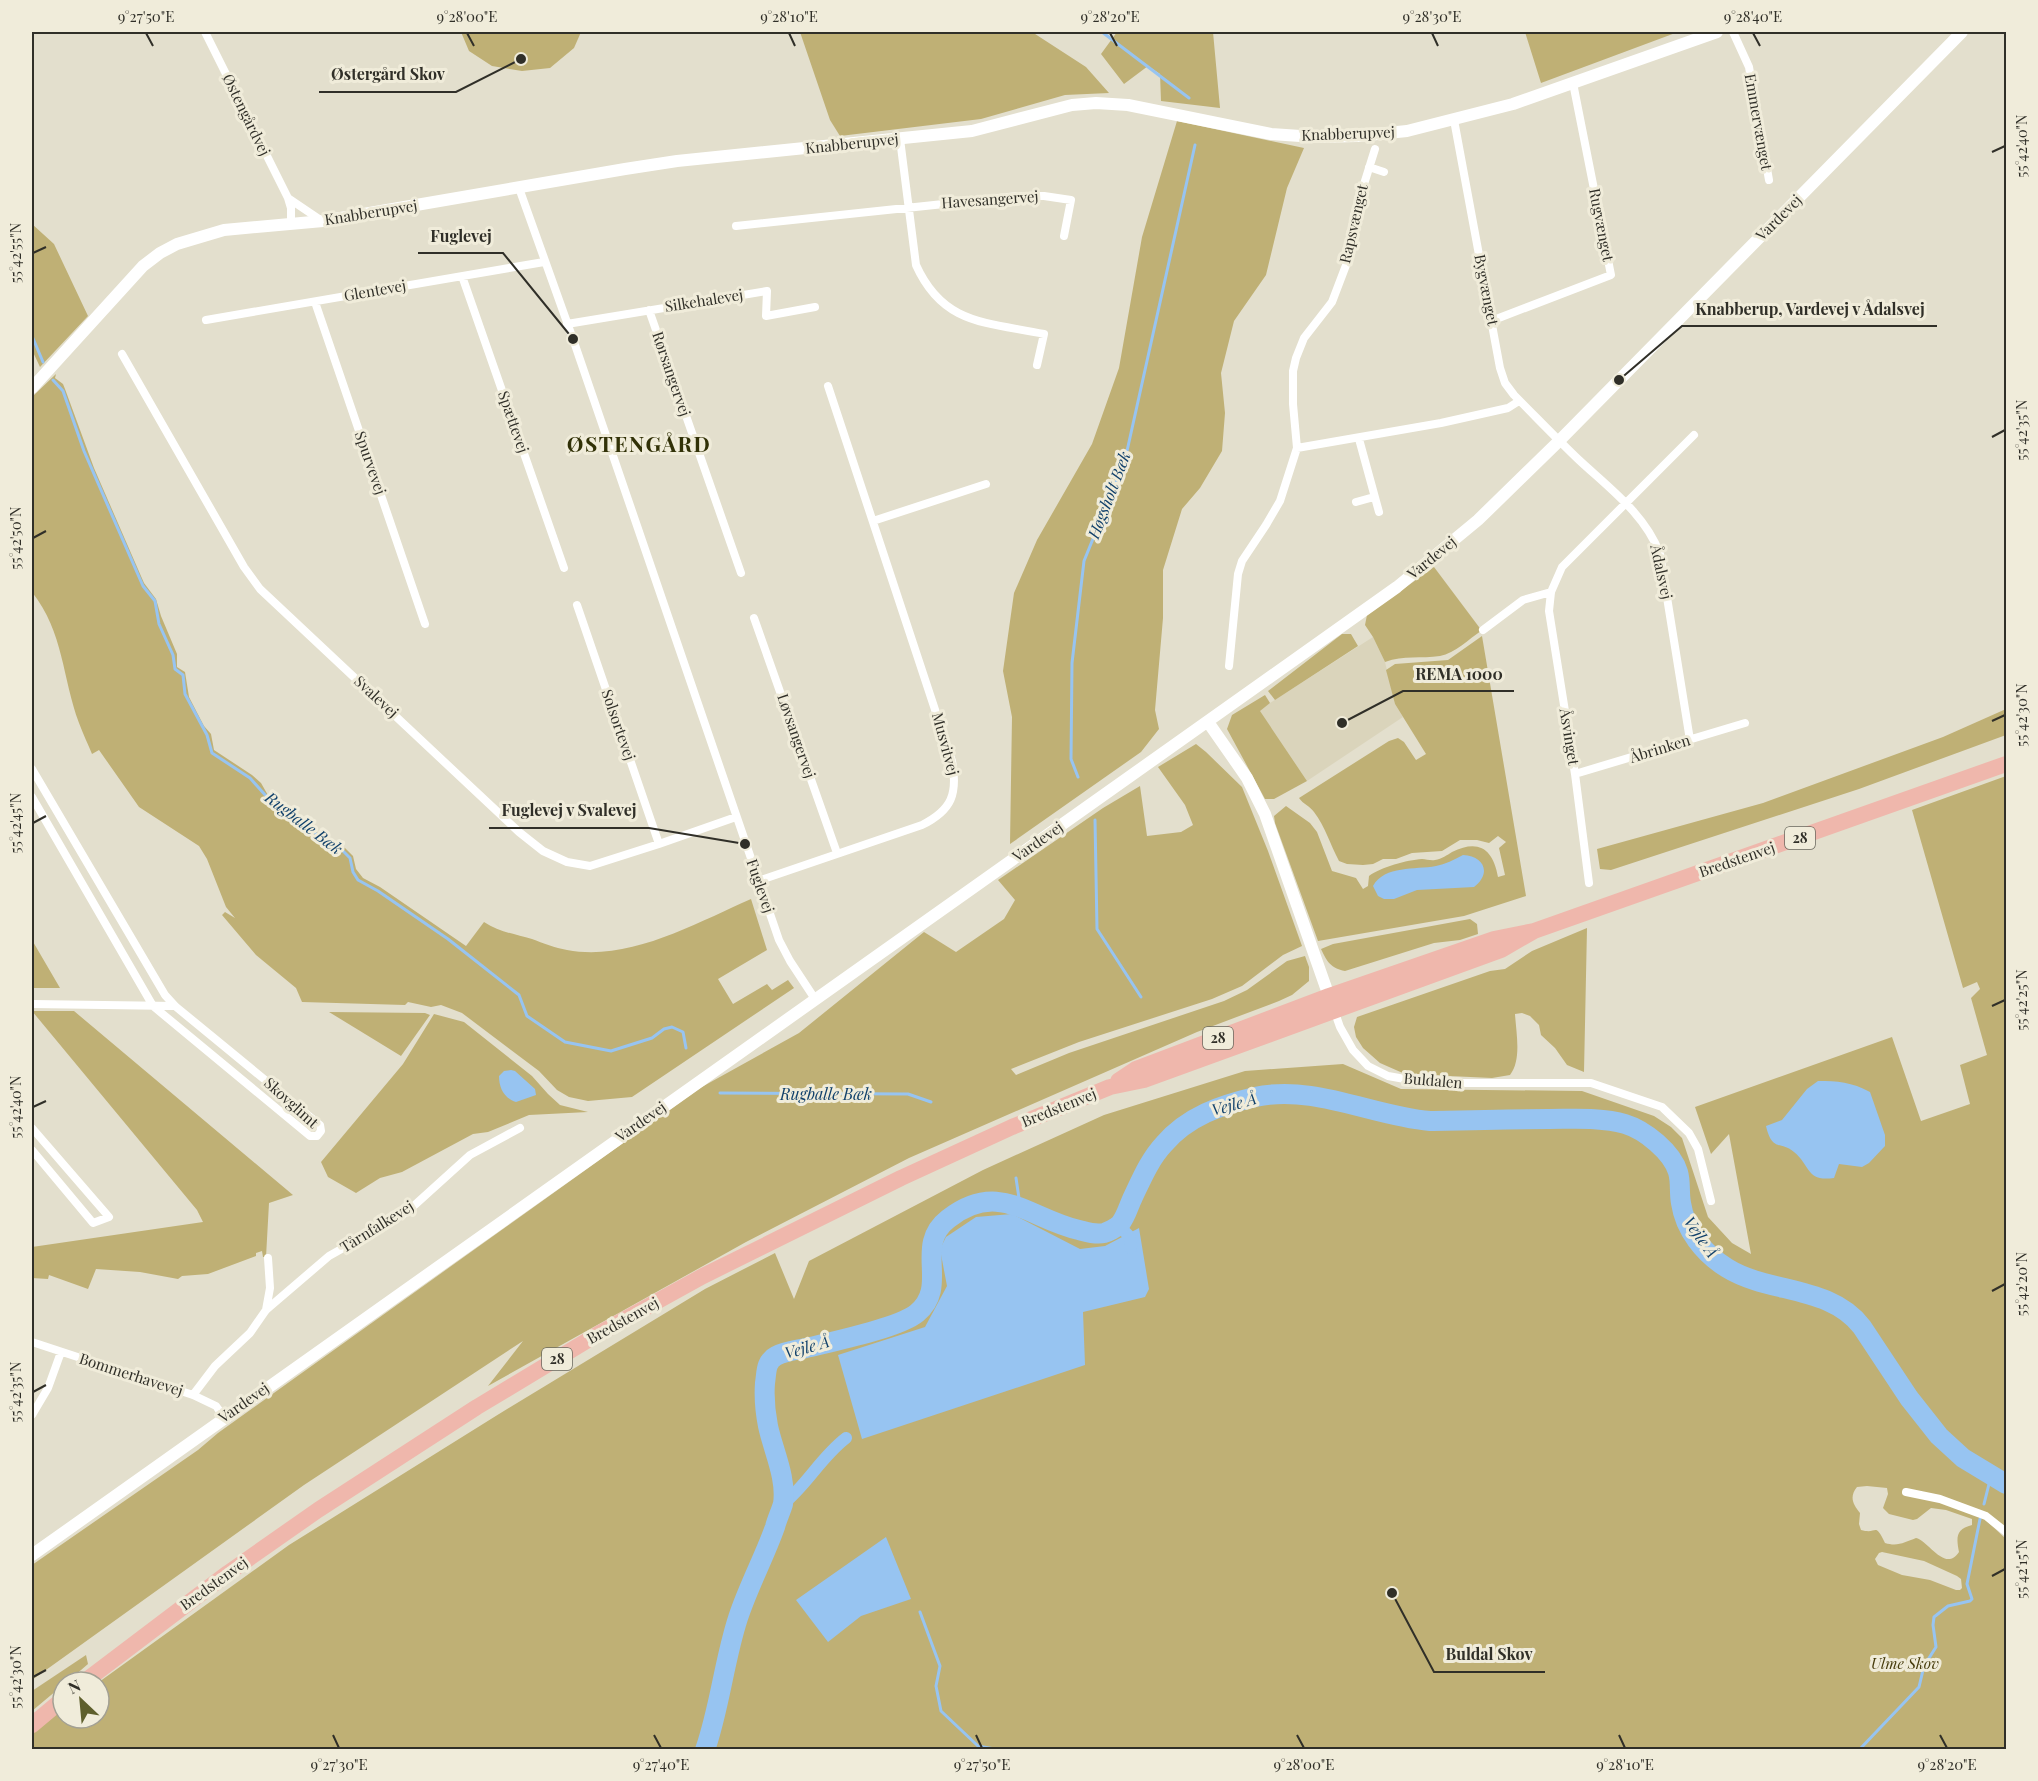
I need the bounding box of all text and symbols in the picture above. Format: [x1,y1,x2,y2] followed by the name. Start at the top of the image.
[118,6,174,26] text: 9°27'50"E
[437,6,497,26] text: 9°28'00"E
[760,6,818,26] text: 9°28'10"E
[1080,6,1140,26] text: 9°28'20"E
[1403,6,1461,26] text: 9°28'30"E
[1724,6,1782,26] text: 9°28'40"E
[319,58,456,92] callout: Østergård Skov
[331,63,446,84] text: Østergård Skov
[218,70,275,159] street label: Østengårdvej
[1741,72,1777,172] street label: Emmervænget
[2011,114,2031,178] text: 55°42'40"N
[1301,121,1395,145] street label: Knabberupvej
[804,128,899,158] street label: Knabberupvej
[1334,182,1372,265] street label: Rapsvænget
[941,186,1039,212] street label: Havesangervej
[1585,187,1619,264] street label: Rugvænget
[1750,190,1806,245] street label: Vardevej
[323,195,419,229] street label: Knabberupvej
[418,219,503,253] callout: Fuglevej
[5,222,25,283] text: 55°42'55"N
[430,225,492,246] text: Fuglevej
[1470,252,1504,328] street label: Bygvænget
[342,275,407,305] street label: Glentevej
[663,284,744,316] street label: Silkehalevej
[1682,292,1937,326] callout: Knabberup, Vardevej v Ådalsvej
[1695,298,1925,319] text: Knabberup, Vardevej v Ådalsvej
[648,329,696,419] street label: Rørsangervej
[494,388,534,455] street label: Spættevej
[2011,399,2031,461] text: 55°42'35"N
[351,428,391,497] street label: Spurvevej
[567,429,711,457] district label: ØSTENGÅRD
[1082,448,1135,542] water label: Høgsholt Bæk
[5,506,25,570] text: 55°42'50"N
[1402,531,1460,584] street label: Vardevej
[1646,542,1678,601] street label: Ådalsvej
[1403,657,1514,691] callout: REMA 1000
[1415,663,1503,684] text: REMA 1000
[350,671,403,722] street label: Svalevej
[2011,683,2031,747] text: 55°42'30"N
[597,687,640,763] street label: Solsortevej
[773,691,821,781] street label: Løvsangervej
[1555,706,1584,767] street label: Åsvinget
[928,710,964,777] street label: Musvitvej
[1626,729,1692,767] street label: Åbrinken
[260,786,347,859] water label: Rugballe Bæk
[5,792,25,853] text: 55°42'45"N
[489,794,649,828] callout: Fuglevej v Svalevej
[501,799,637,820] text: Fuglevej v Svalevej
[1007,817,1067,866] street label: Vardevej
[1785,827,1815,849] road number: 28
[1696,837,1777,881] street label: Bredstenvej
[742,856,779,915] street label: Fuglevej
[2011,969,2031,1031] text: 55°42'25"N
[1203,1027,1233,1049] road number: 28
[1403,1067,1463,1093] street label: Buldalen
[260,1073,324,1132] street label: Skovglimt
[5,1075,25,1139] text: 55°42'40"N
[779,1083,872,1104] water label: Rugballe Bæk
[1018,1083,1099,1131] street label: Bredstenvej
[1209,1087,1259,1120] water label: Vejle Å
[610,1097,670,1146] street label: Vardevej
[336,1196,417,1257] street label: Tårnfalkevej
[1680,1212,1723,1262] water label: Vejle Å
[2011,1251,2031,1316] text: 55°42'20"N
[583,1292,662,1348] street label: Bredstenvej
[782,1330,832,1363] water label: Vejle Å
[77,1348,186,1400] street label: Bommerhavevej
[542,1348,572,1370] road number: 28
[5,1361,25,1423] text: 55°42'35"N
[213,1378,273,1427] street label: Vardevej
[2011,1539,2031,1599] text: 55°42'15"N
[176,1552,251,1615] street label: Bredstenvej
[1434,1638,1545,1672] callout: Buldal Skov
[1445,1643,1533,1664] text: Buldal Skov
[5,1645,25,1709] text: 55°42'30"N
[1871,1653,1939,1673] park label: Ulme Skov
[51,1670,111,1730] north arrow
[64,1674,84,1698] text: N
[310,1754,368,1774] text: 9°27'30"E
[633,1754,689,1774] text: 9°27'40"E
[954,1754,1010,1774] text: 9°27'50"E
[1274,1754,1334,1774] text: 9°28'00"E
[1596,1754,1654,1774] text: 9°28'10"E
[1917,1754,1977,1774] text: 9°28'20"E

